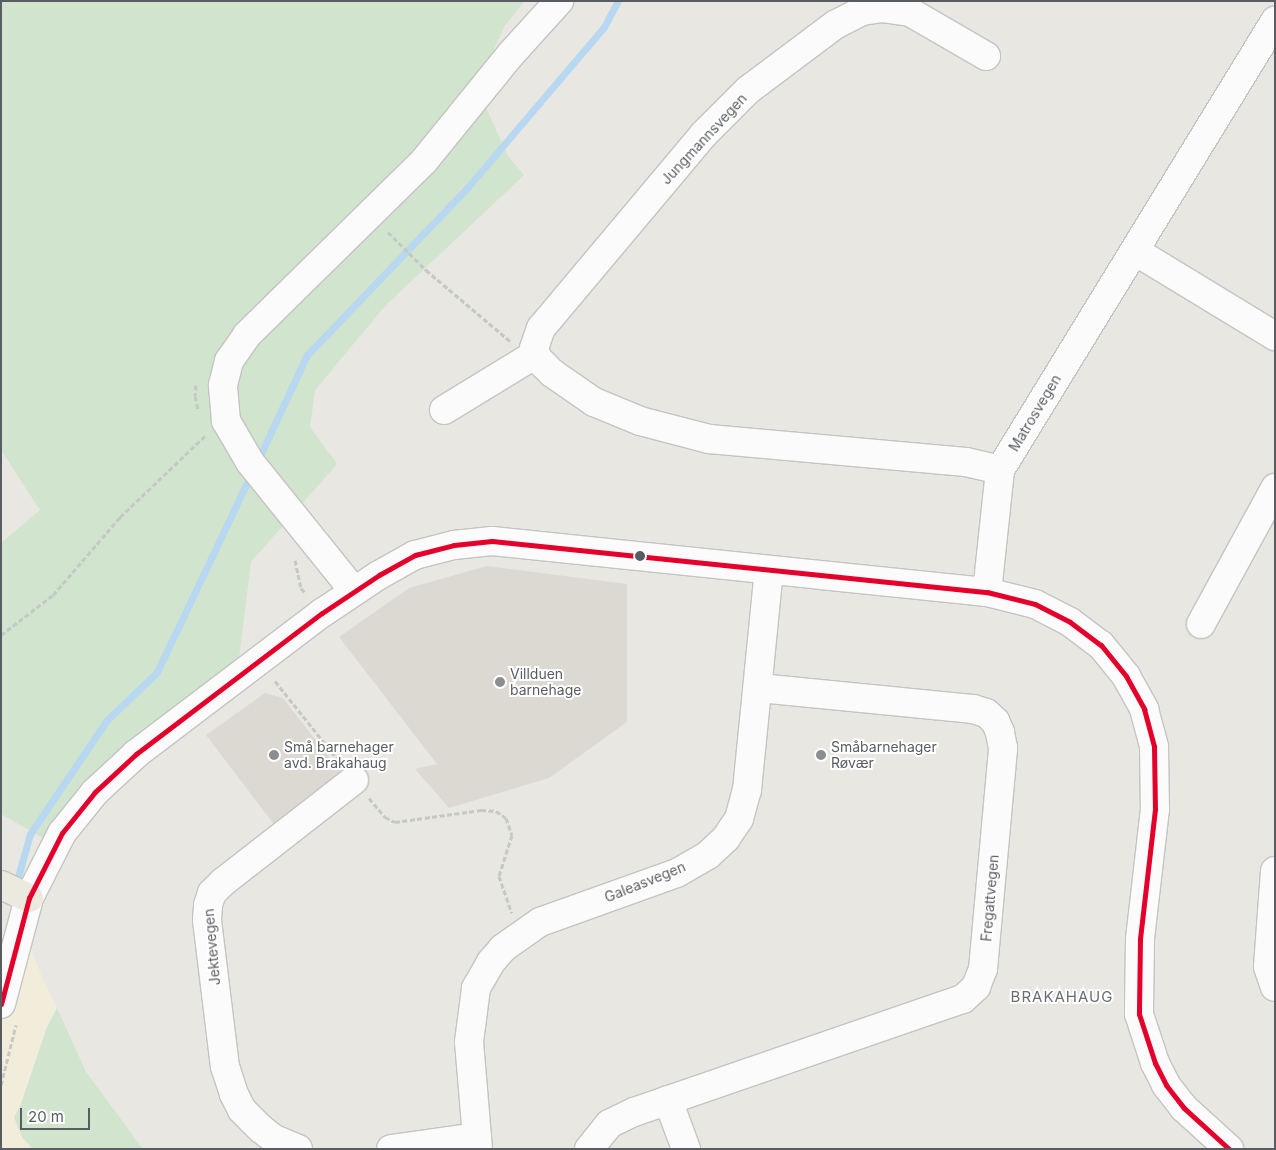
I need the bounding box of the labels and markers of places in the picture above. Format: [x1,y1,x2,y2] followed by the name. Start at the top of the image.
[635,551,645,561] unlabelled marker
[510,666,581,699] place label: Villduen barnehage
[494,676,506,688] marker: Villduen barnehage
[284,739,394,772] place label: Små barnehager avd. Brakahaug
[831,739,937,772] place label: Småbarnehager Røvær
[268,749,280,761] marker: Små barnehager avd. Brakahaug
[815,749,827,761] marker: Småbarnehager Røvær

